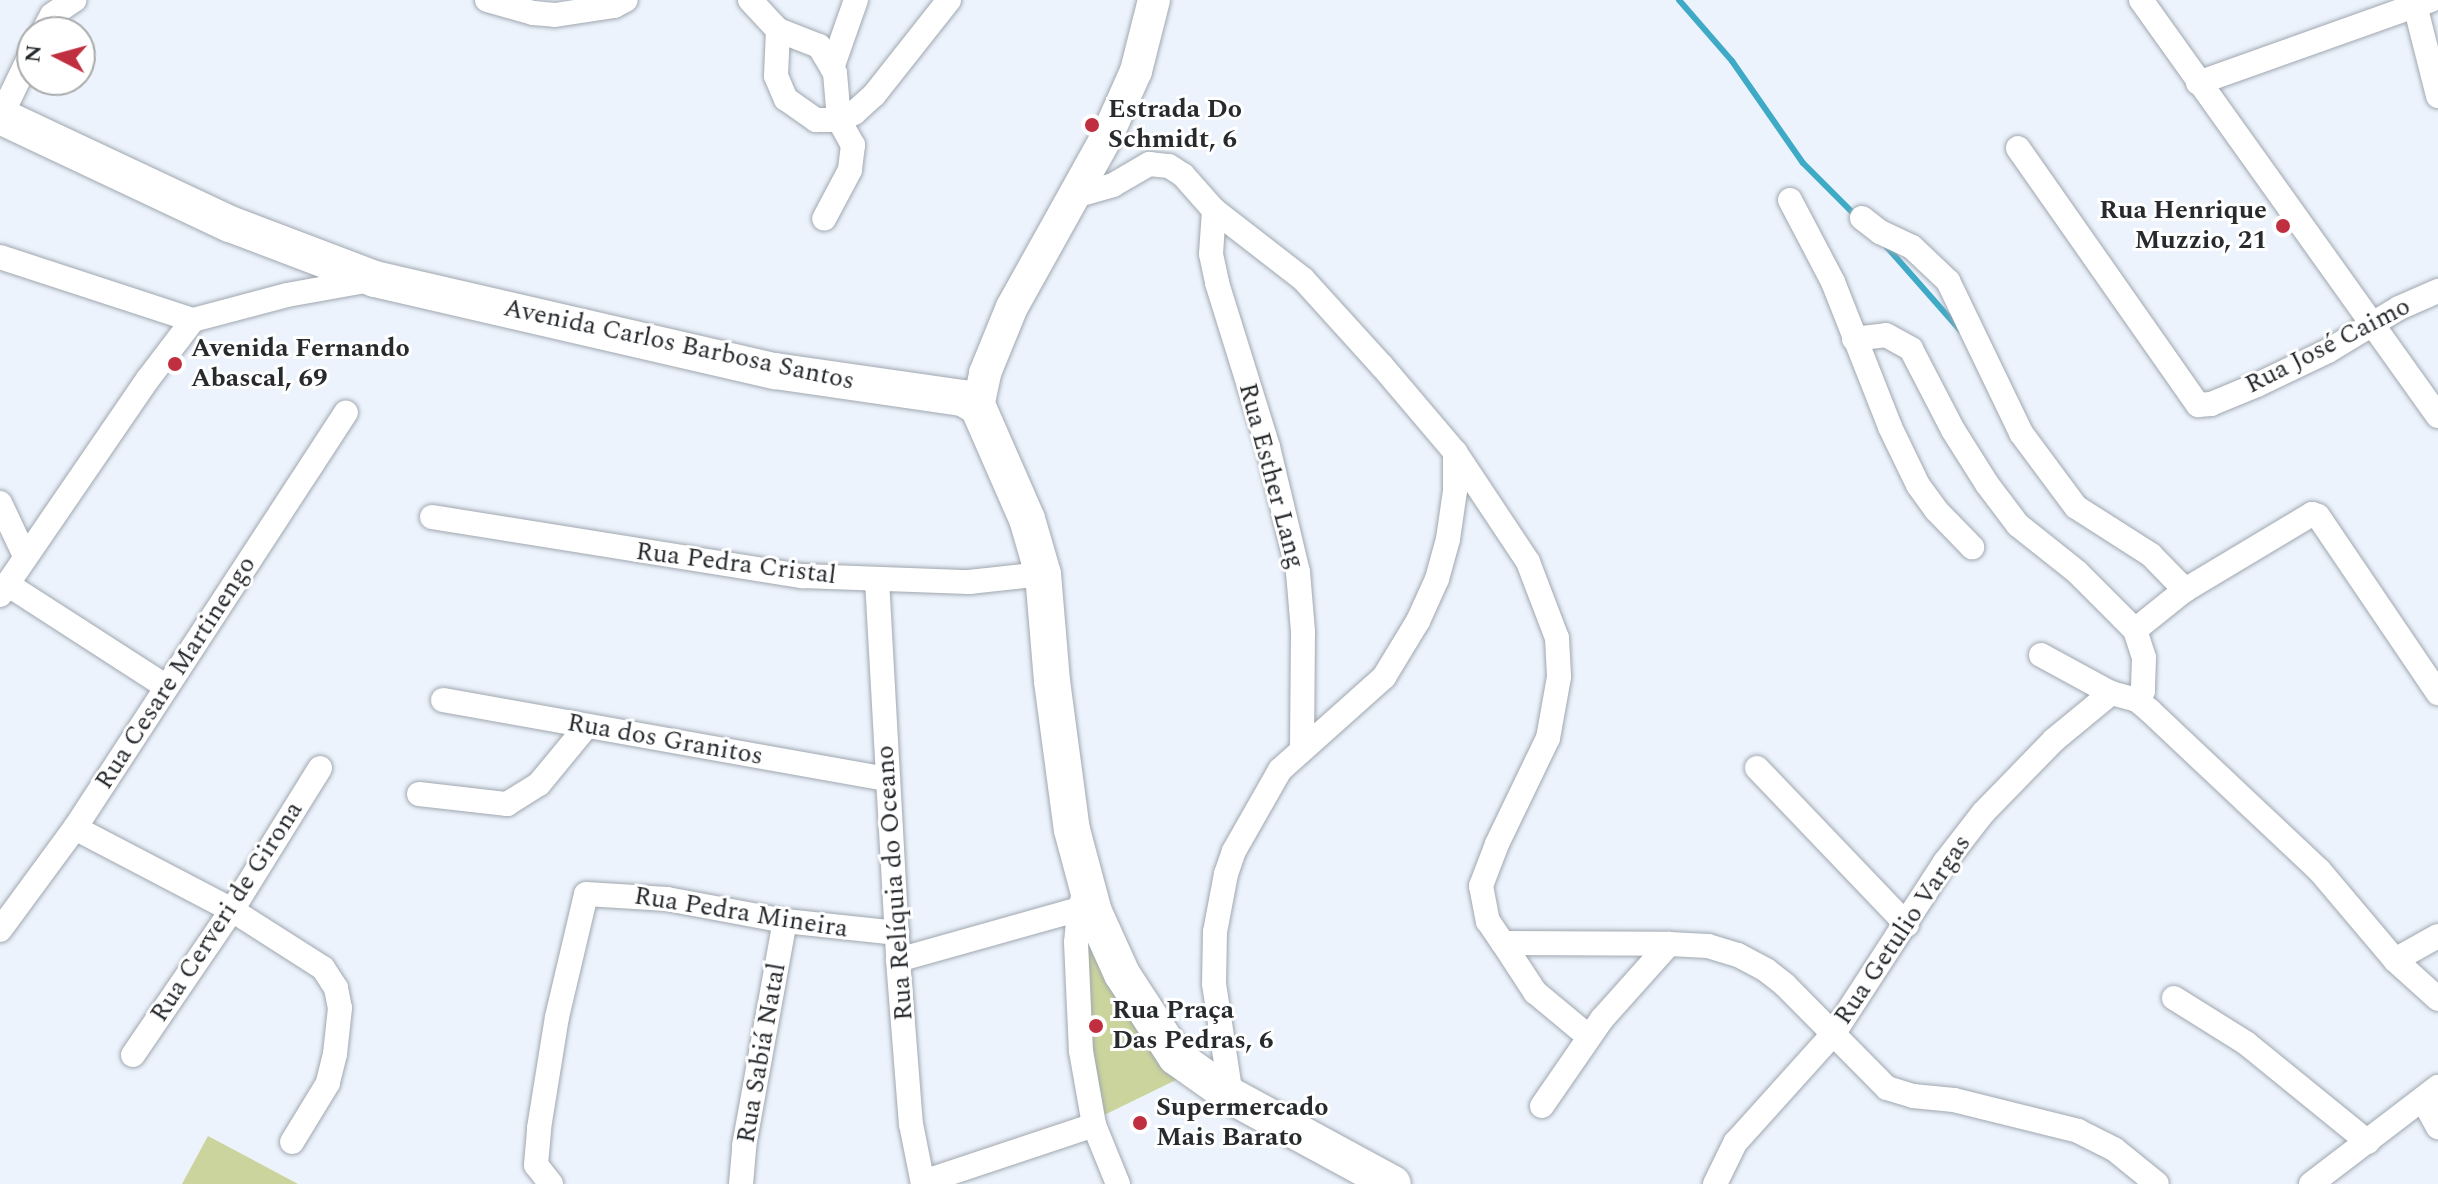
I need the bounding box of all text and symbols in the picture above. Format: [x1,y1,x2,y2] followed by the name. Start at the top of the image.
[16,16,96,96] north arrow
[16,43,51,64] text: N
[1108,94,1242,156] place label: Estrada Do Schmidt, 6
[1083,116,1101,134] marker: Estrada Do Schmidt, 6
[2099,195,2267,256] place label: Rua Henrique Muzzio, 21
[2274,217,2292,235] marker: Rua Henrique Muzzio, 21
[2240,291,2416,401] street label: Rua José Caimo
[501,293,857,397] street label: Avenida Carlos Barbosa Santos
[191,333,410,394] place label: Avenida Fernando Abascal, 69
[166,355,184,373] marker: Avenida Fernando Abascal, 69
[1231,380,1311,572] street label: Rua Esther Lang
[634,536,838,592] street label: Rua Pedra Cristal
[89,551,263,795] street label: Rua Cesare Martinengo
[565,707,765,773] street label: Rua dos Granitos
[870,744,920,1022] street label: Rua Relíquia do Oceano
[144,796,310,1028] street label: Rua Cerveri de Girona
[1828,829,1978,1031] street label: Rua Getulio Vargas
[632,881,850,945] street label: Rua Pedra Mineira
[731,960,793,1146] street label: Rua Sabiá Natal
[1112,995,1274,1056] place label: Rua Praça Das Pedras, 6
[1087,1017,1105,1035] marker: Rua Praça Das Pedras, 6
[1156,1092,1329,1154] place label: Supermercado Mais Barato
[1131,1114,1149,1132] marker: Supermercado Mais Barato

